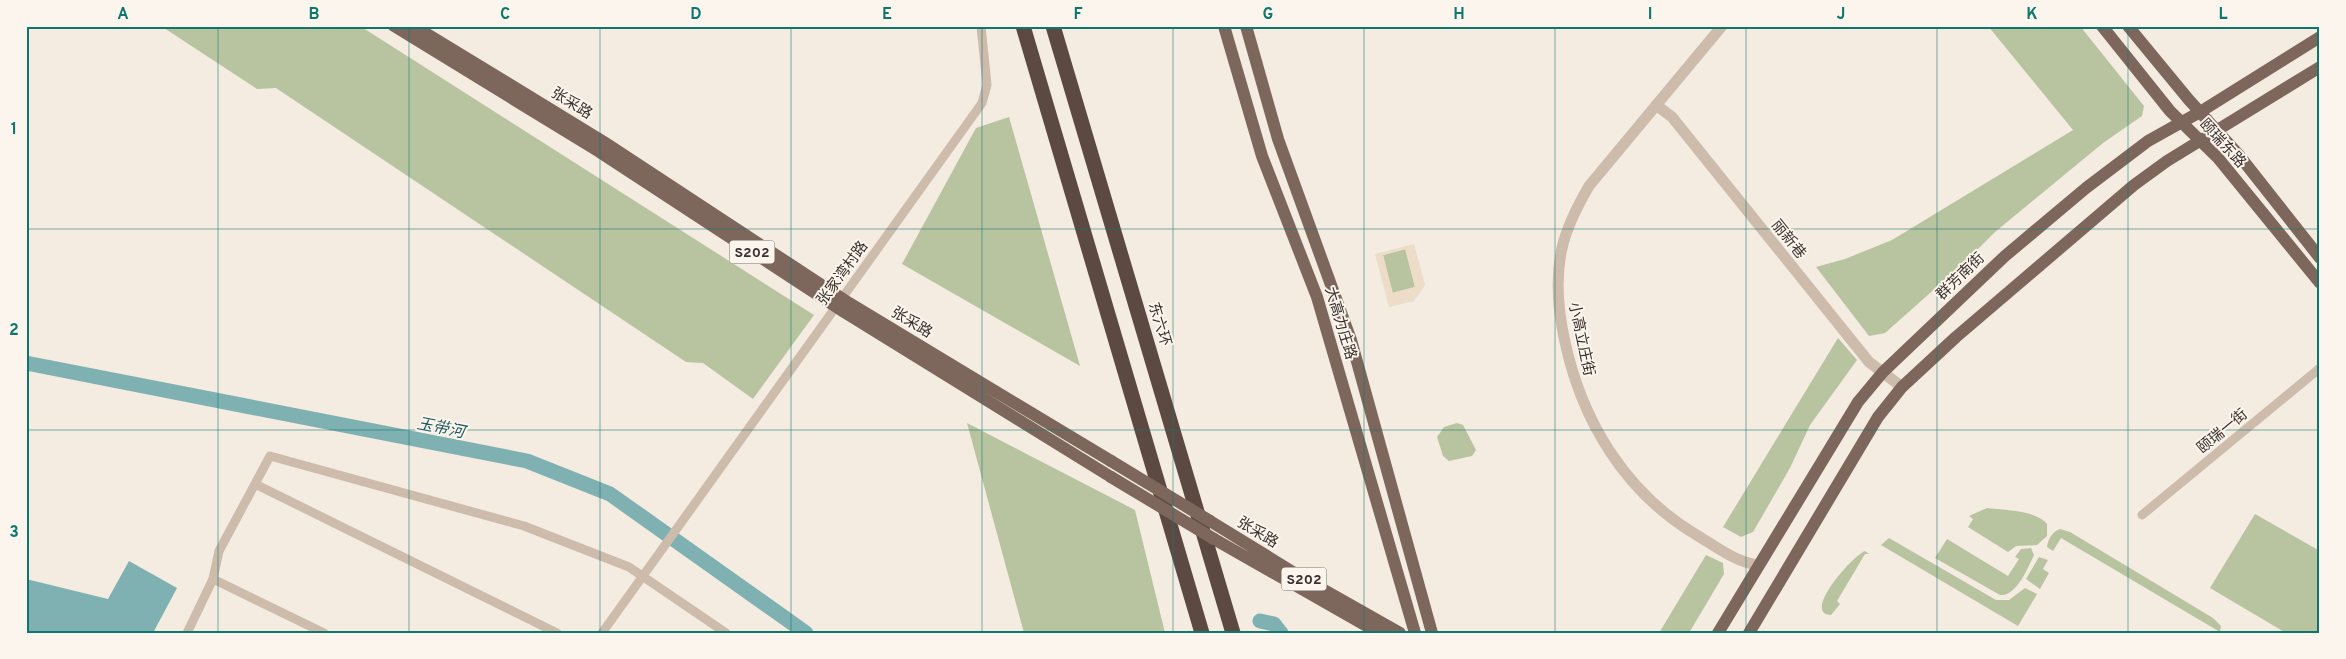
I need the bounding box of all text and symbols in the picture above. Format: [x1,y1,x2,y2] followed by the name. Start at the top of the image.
[117,5,129,25] text: A
[308,5,320,25] text: B
[500,5,510,25] text: C
[690,5,702,25] text: D
[882,5,892,25] text: E
[1073,5,1083,25] text: F
[1263,5,1273,25] text: G
[1453,5,1465,25] text: H
[1648,5,1652,25] text: I
[1837,5,1845,25] text: J
[2026,5,2038,25] text: K
[2218,5,2228,25] text: L
[547,84,595,124] street label: 张采路
[2194,116,2249,172] street label: 颐瑞东路
[11,120,17,140] text: 1
[1766,216,1809,263] street label: 丽新巷
[813,237,873,310] street label: 张家湾村路
[730,240,774,264] road number: S202
[1933,249,1989,305] street label: 群芳南街
[1320,285,1360,362] street label: 大高力庄路
[1143,300,1174,349] street label: 东六环
[1563,301,1598,378] street label: 小高立庄街
[887,304,935,343] street label: 张采路
[9,321,19,341] text: 2
[2194,406,2252,459] street label: 颐瑞一街
[415,415,469,444] water label: 玉带河
[1233,514,1281,553] street label: 张采路
[9,523,19,543] text: 3
[1282,568,1326,590] road number: S202

